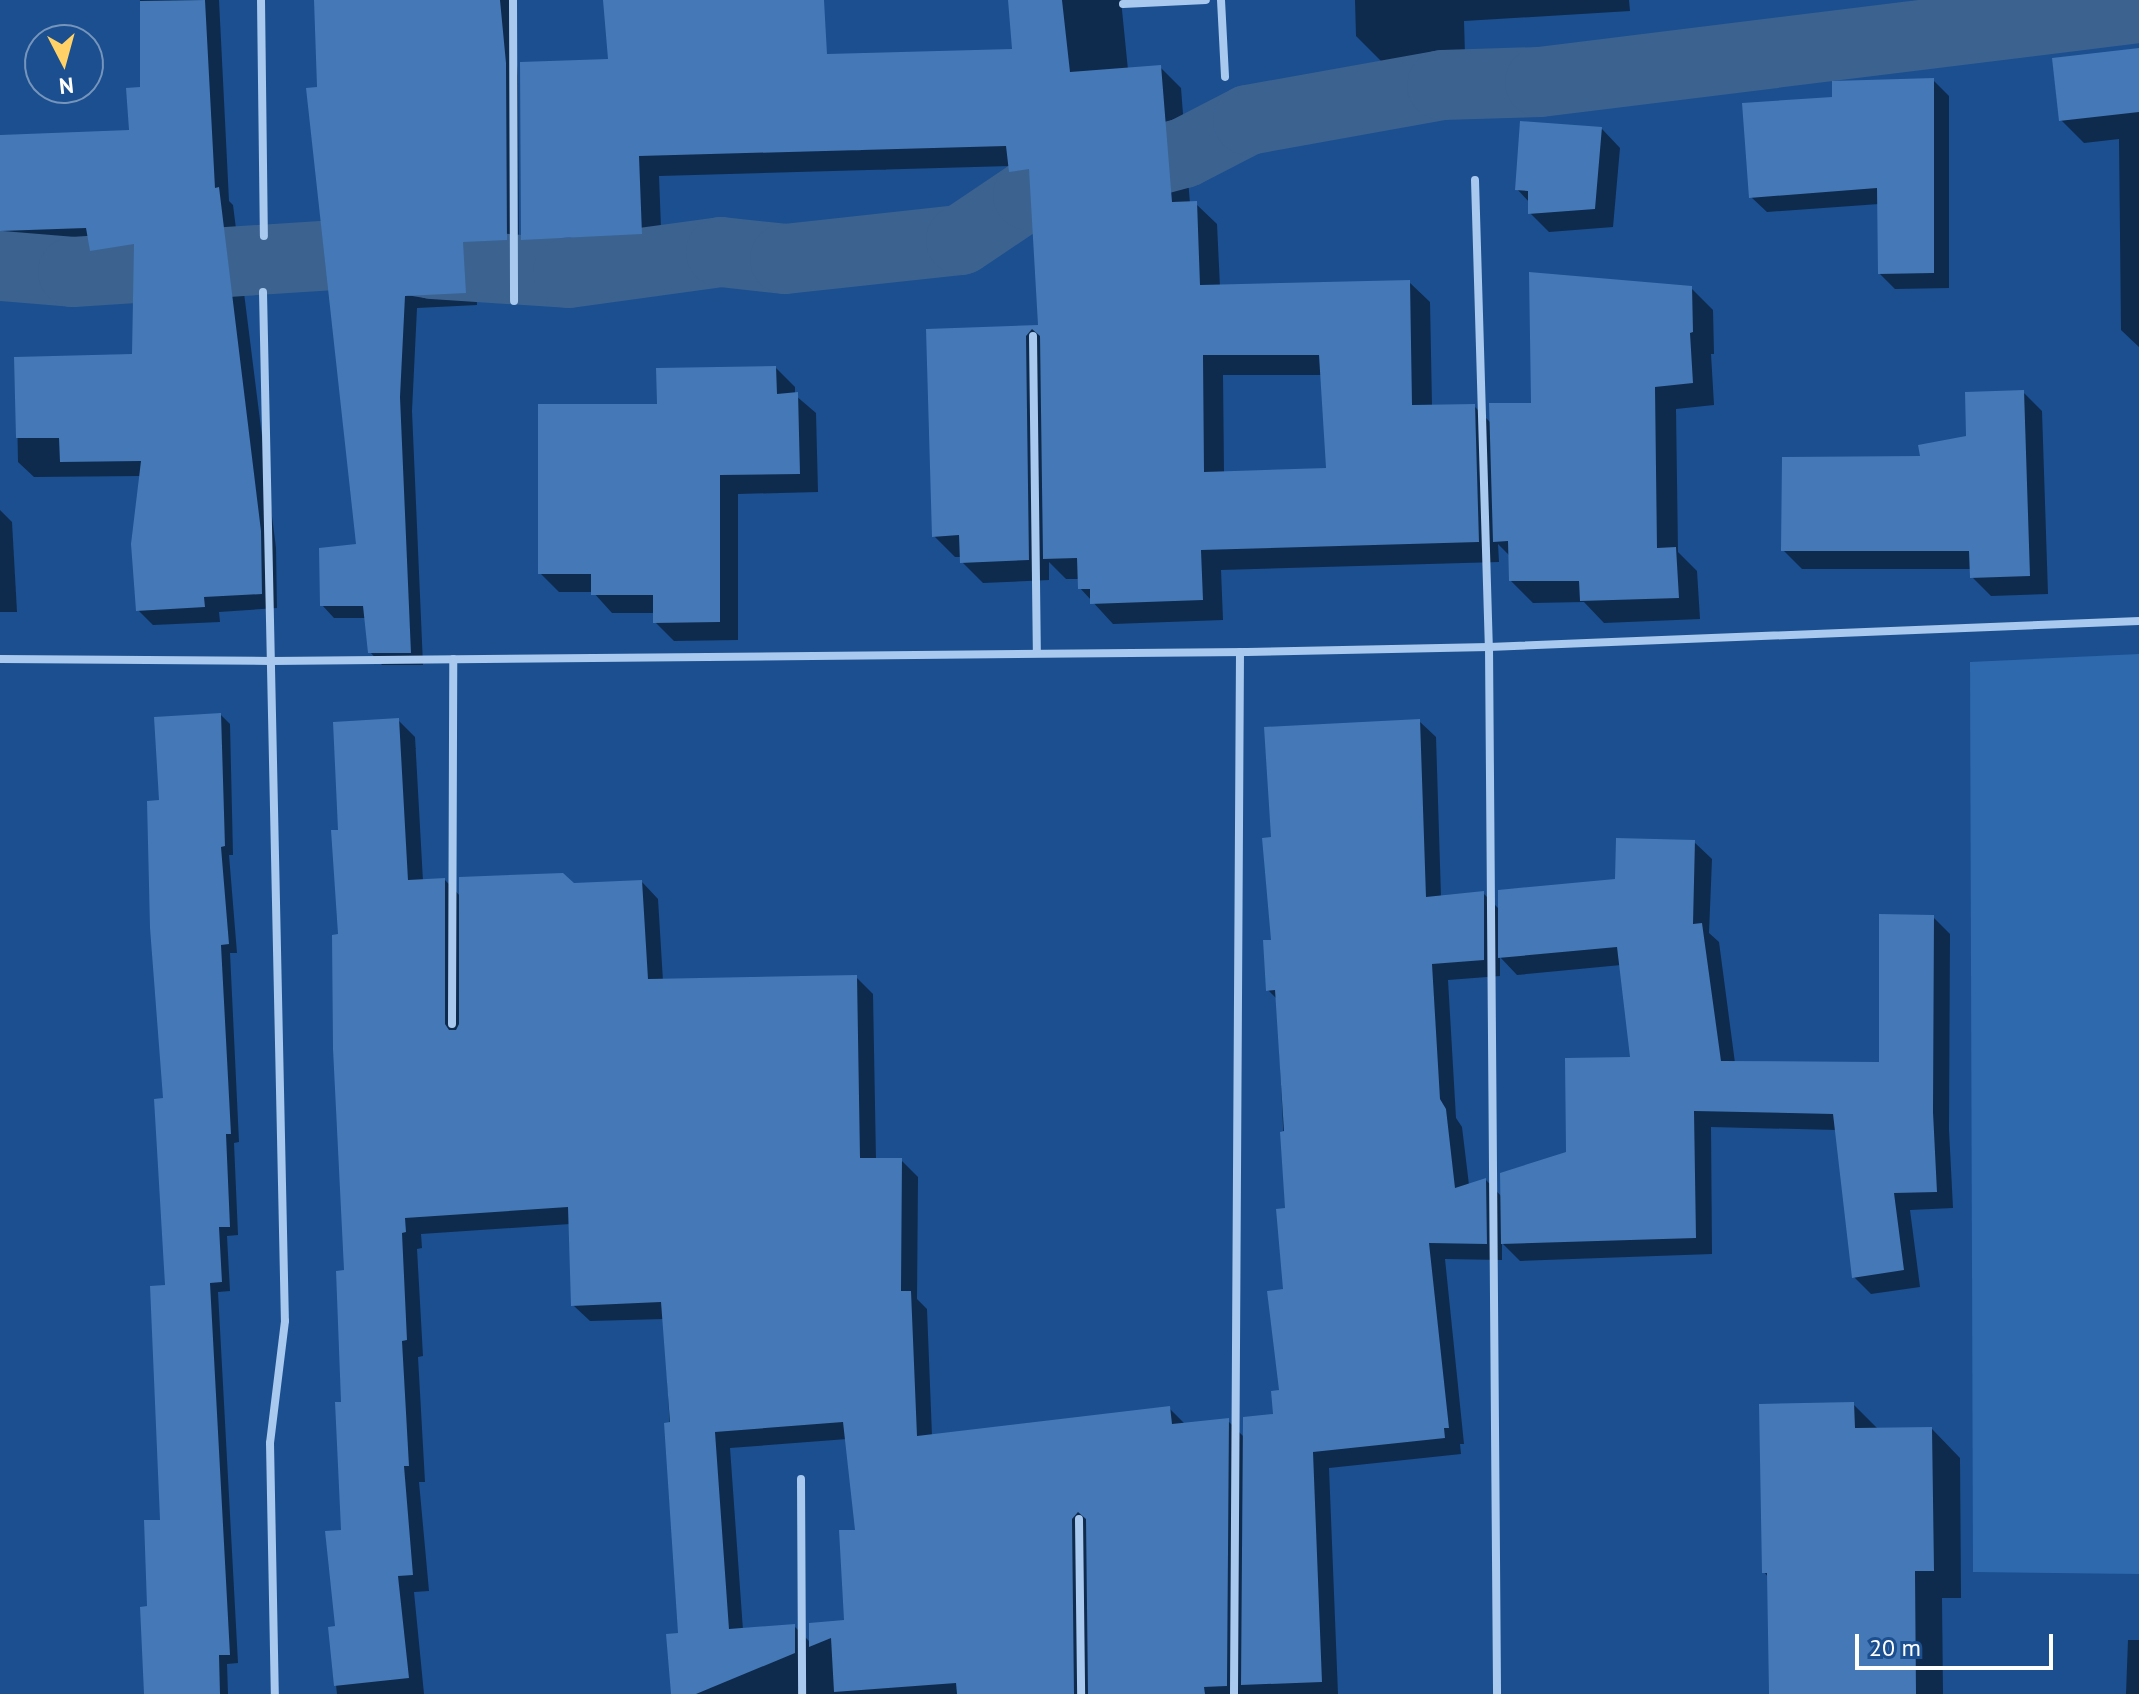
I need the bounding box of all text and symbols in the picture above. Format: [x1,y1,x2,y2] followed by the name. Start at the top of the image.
[24,24,104,104] north arrow
[58,71,75,101] text: N
[1859,1618,2057,1668] scale bar
[1869,1632,1921,1663] text: 20 m

